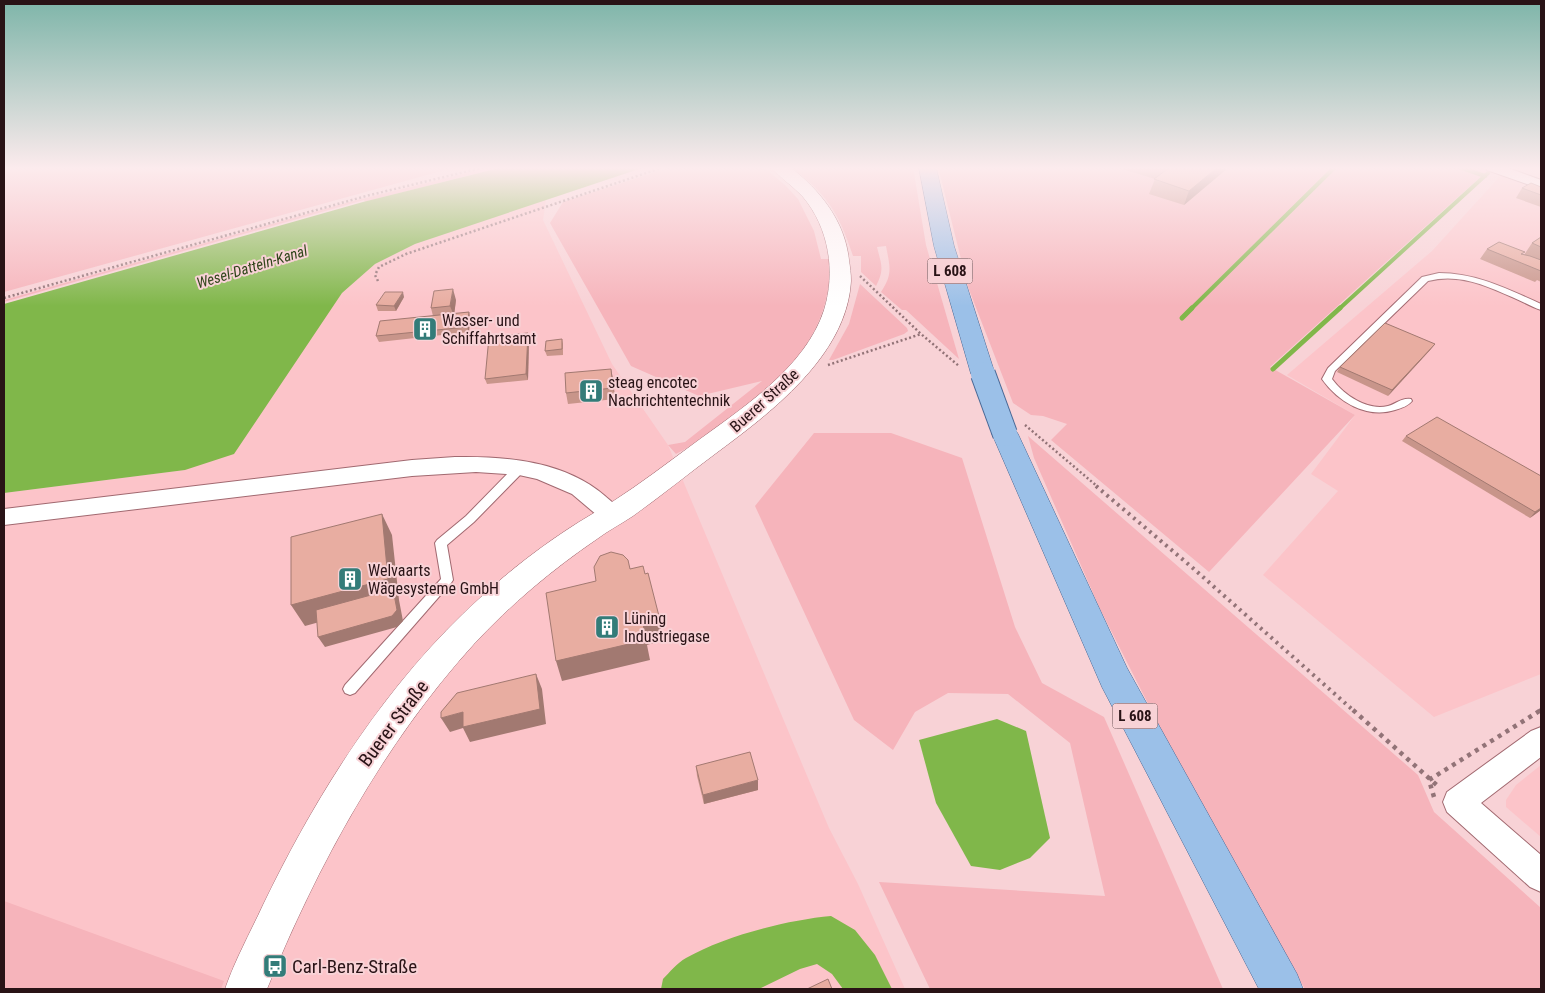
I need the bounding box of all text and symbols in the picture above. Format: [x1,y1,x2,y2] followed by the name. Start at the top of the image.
[194,241,310,292] water label: Wesel-Datteln-Kanal
[928,258,972,284] road number: L 608
[442,311,537,348] place label: Wasser- und Schiffahrtsamt
[412,316,438,342] building icon: Wasser- und Schiffahrtsamt
[726,365,803,436] street label: Buerer Straße
[608,373,731,410] place label: steag encotec Nachrichtentechnik
[578,378,604,404] building icon: steag encotec Nachrichtentechnik
[368,561,499,598] place label: Welvaarts Wägesysteme GmbH
[337,566,363,592] building icon: Welvaarts Wägesysteme GmbH
[624,609,710,646] place label: Lüning Industriegase
[594,614,620,640] building icon: Lüning Industriegase
[354,676,433,771] street label: Buerer Straße
[1112,704,1158,728] road number: L 608
[262,953,288,979] bus stop icon: Carl-Benz-Straße
[292,955,417,978] place label: Carl-Benz-Straße

